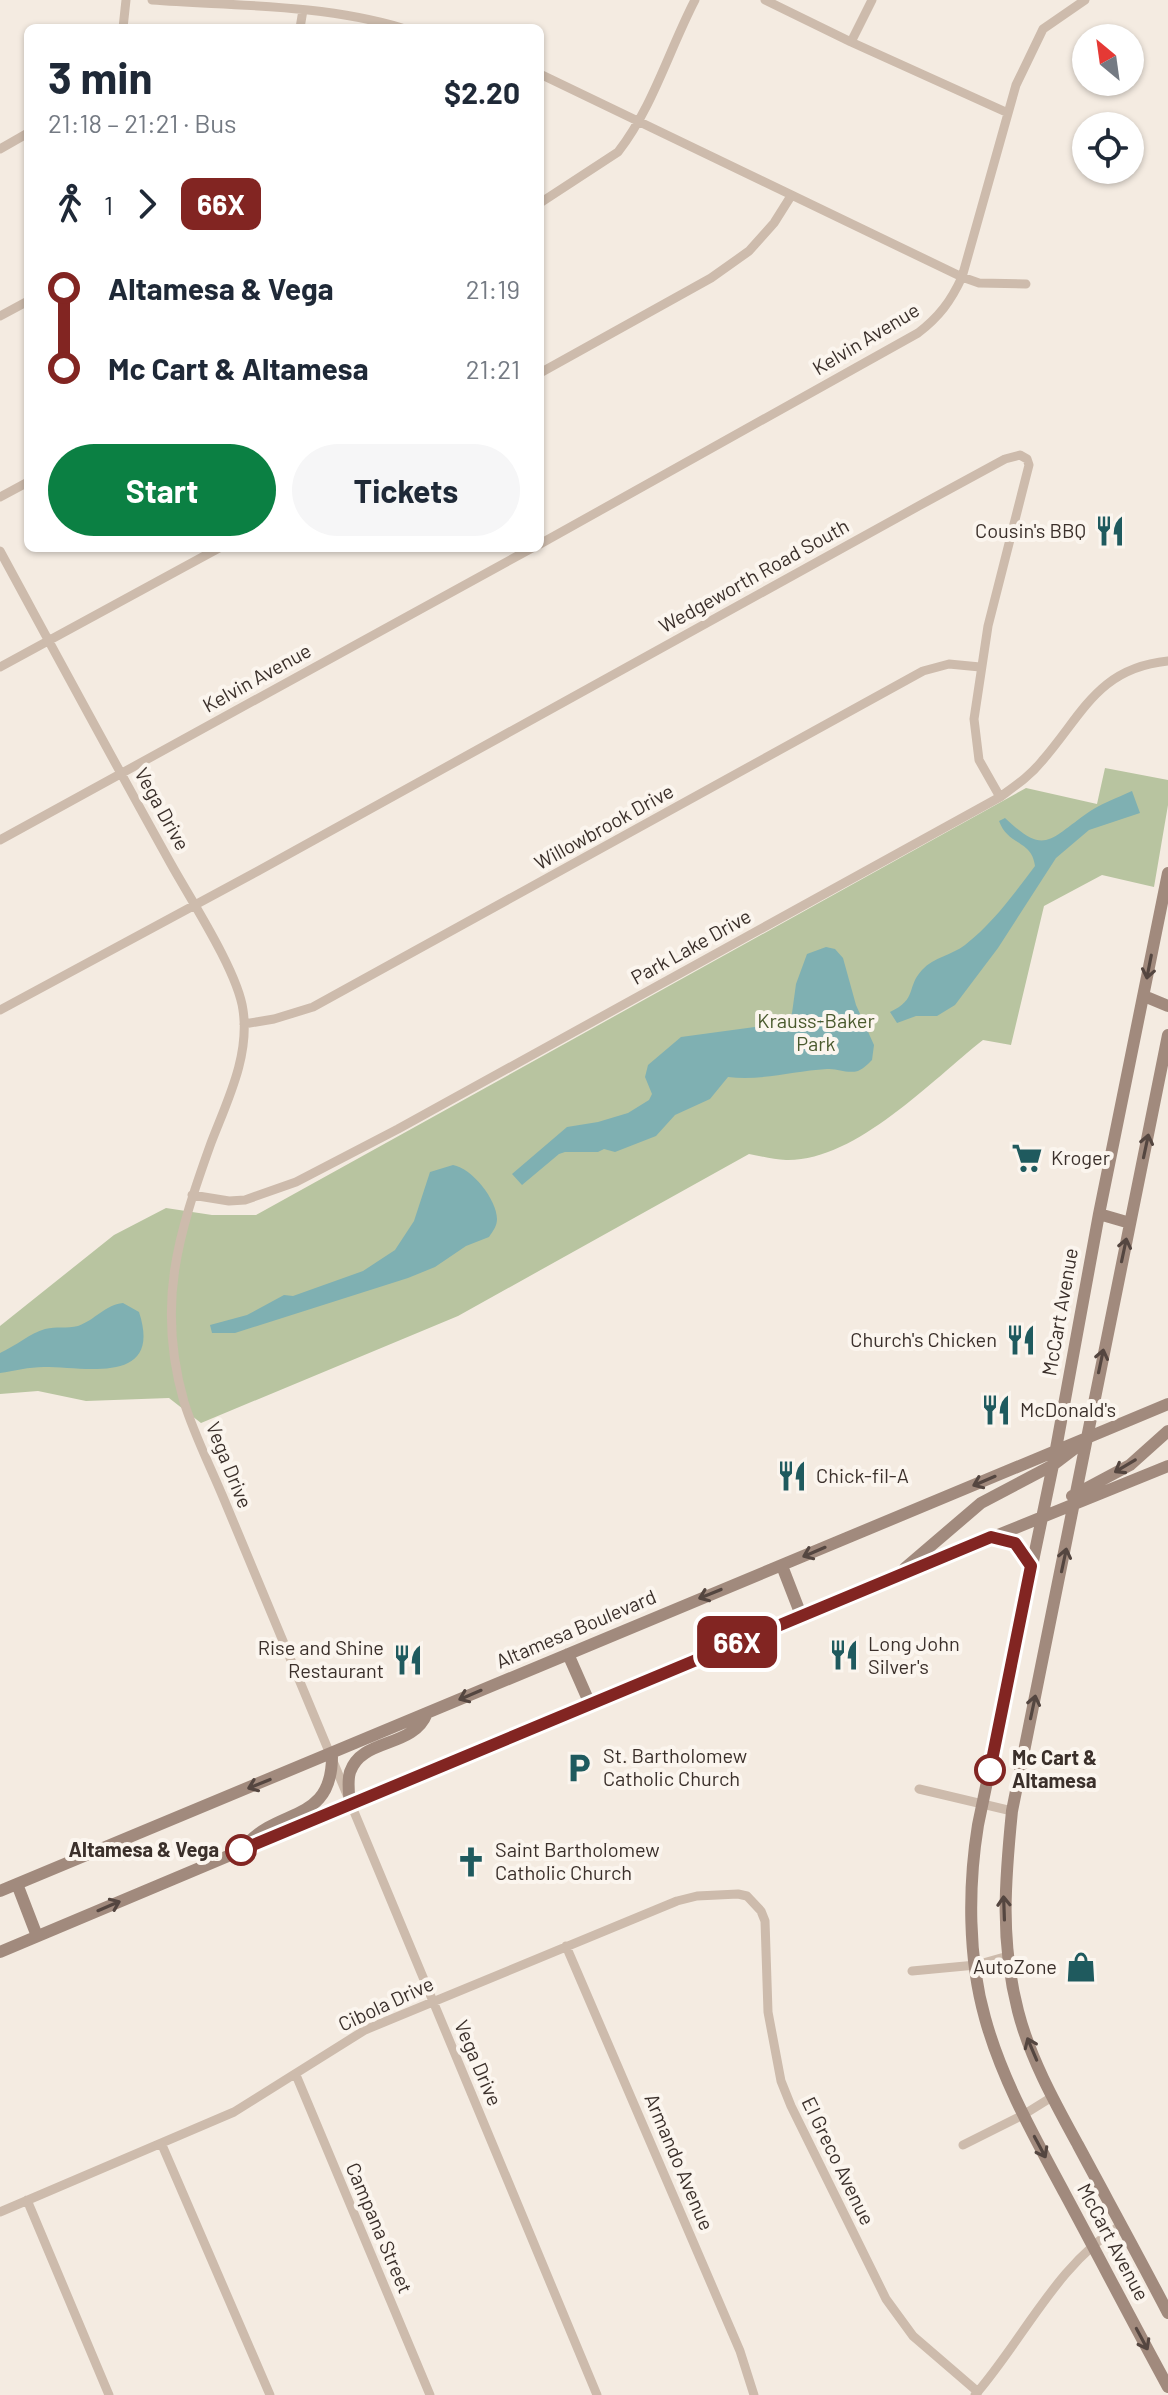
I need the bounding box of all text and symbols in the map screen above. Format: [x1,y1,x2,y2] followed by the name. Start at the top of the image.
[1072,24,1144,96] north arrow
[1072,24,1144,184] map controls
[48,50,153,103] text: 3 min
[444,74,520,110] text: $2.20
[48,107,237,138] text: 21:18 – 21:21 · Bus
[1072,112,1144,184] button: locate
[48,182,92,226] icon: walk
[125,182,169,226] icon: forward
[197,187,245,221] text: 66X
[104,189,113,220] text: 1
[108,270,334,306] text: Altamesa & Vega
[466,273,520,304] text: 21:19
[808,297,923,379] street label: Kelvin Avenue
[108,350,369,386] text: Mc Cart & Altamesa
[466,353,520,384] text: 21:21
[48,444,276,536] button: Start
[292,444,520,536] button: Tickets
[654,513,853,637] street label: Wedgeworth Road South
[1093,514,1127,548] restaurant icon: Cousin's BBQ
[975,518,1086,542] place label: Cousin's BBQ
[198,638,315,717] street label: Kelvin Avenue
[130,763,195,854] street label: Vega Drive
[530,778,677,874] street label: Willowbrook Drive
[626,903,755,989] street label: Park Lake Drive
[1141,954,1156,979] one-way arrow
[757,1008,875,1055] park label: Krauss-Baker Park
[1139,1134,1154,1160] one-way arrow
[1010,1141,1044,1175] supermarket icon: Kroger
[1051,1145,1110,1169] place label: Kroger
[1117,1238,1132,1263] one-way arrow
[1036,1246,1082,1378] street label: McCart Avenue
[1004,1323,1038,1357] restaurant icon: Church's Chicken
[850,1327,997,1351] place label: Church's Chicken
[1094,1349,1109,1375] one-way arrow
[979,1393,1013,1427] restaurant icon: McDonald's
[1020,1397,1116,1421] place label: McDonald's
[202,1418,258,1511] street label: Vega Drive
[1114,1458,1137,1474] one-way arrow
[775,1459,809,1493] restaurant icon: Chick-fil-A
[816,1463,909,1487] place label: Chick-fil-A
[972,1474,997,1489] one-way arrow
[802,1546,827,1561] one-way arrow
[1057,1548,1072,1573] one-way arrow
[492,1583,659,1673] street label: Altamesa Boulevard
[698,1588,723,1603] one-way arrow
[691,1616,783,1668] line badge: 66X
[713,1625,761,1659] text: 66X
[868,1631,960,1678] place label: Long John Silver's
[258,1635,384,1682] place label: Rise and Shine Restaurant
[827,1638,861,1672] restaurant icon: Long John Silver's
[391,1643,425,1677] restaurant icon: Rise and Shine Restaurant
[458,1688,483,1703] one-way arrow
[1026,1695,1041,1720] one-way arrow
[603,1743,747,1790] place label: St. Bartholomew Catholic Church
[1012,1745,1097,1792] place label: Mc Cart & Altamesa
[562,1751,596,1785] parking icon: St. Bartholomew Catholic Church
[975,1755,1005,1785] marker: Mc Cart & Altamesa
[247,1778,272,1792] one-way arrow
[226,1835,256,1865] marker: Altamesa & Vega
[69,1837,219,1861] place label: Altamesa & Vega
[495,1837,660,1884] place label: Saint Bartholomew Catholic Church
[454,1845,488,1879] church icon: Saint Bartholomew Catholic Church
[997,1895,1012,1922] one-way arrow
[96,1897,121,1912] one-way arrow
[1064,1950,1098,1984] shop icon: AutoZone
[973,1954,1057,1978] place label: AutoZone
[334,1971,437,2036] street label: Cibola Drive
[450,2016,508,2109] street label: Vega Drive
[1023,2038,1038,2062] one-way arrow
[640,2090,720,2234] street label: Armando Avenue
[798,2093,880,2229] street label: El Greco Avenue
[1033,2135,1049,2159] one-way arrow
[342,2159,418,2297] street label: Campana Street
[1073,2179,1155,2304] street label: McCart Avenue
[1134,2327,1150,2350] one-way arrow

